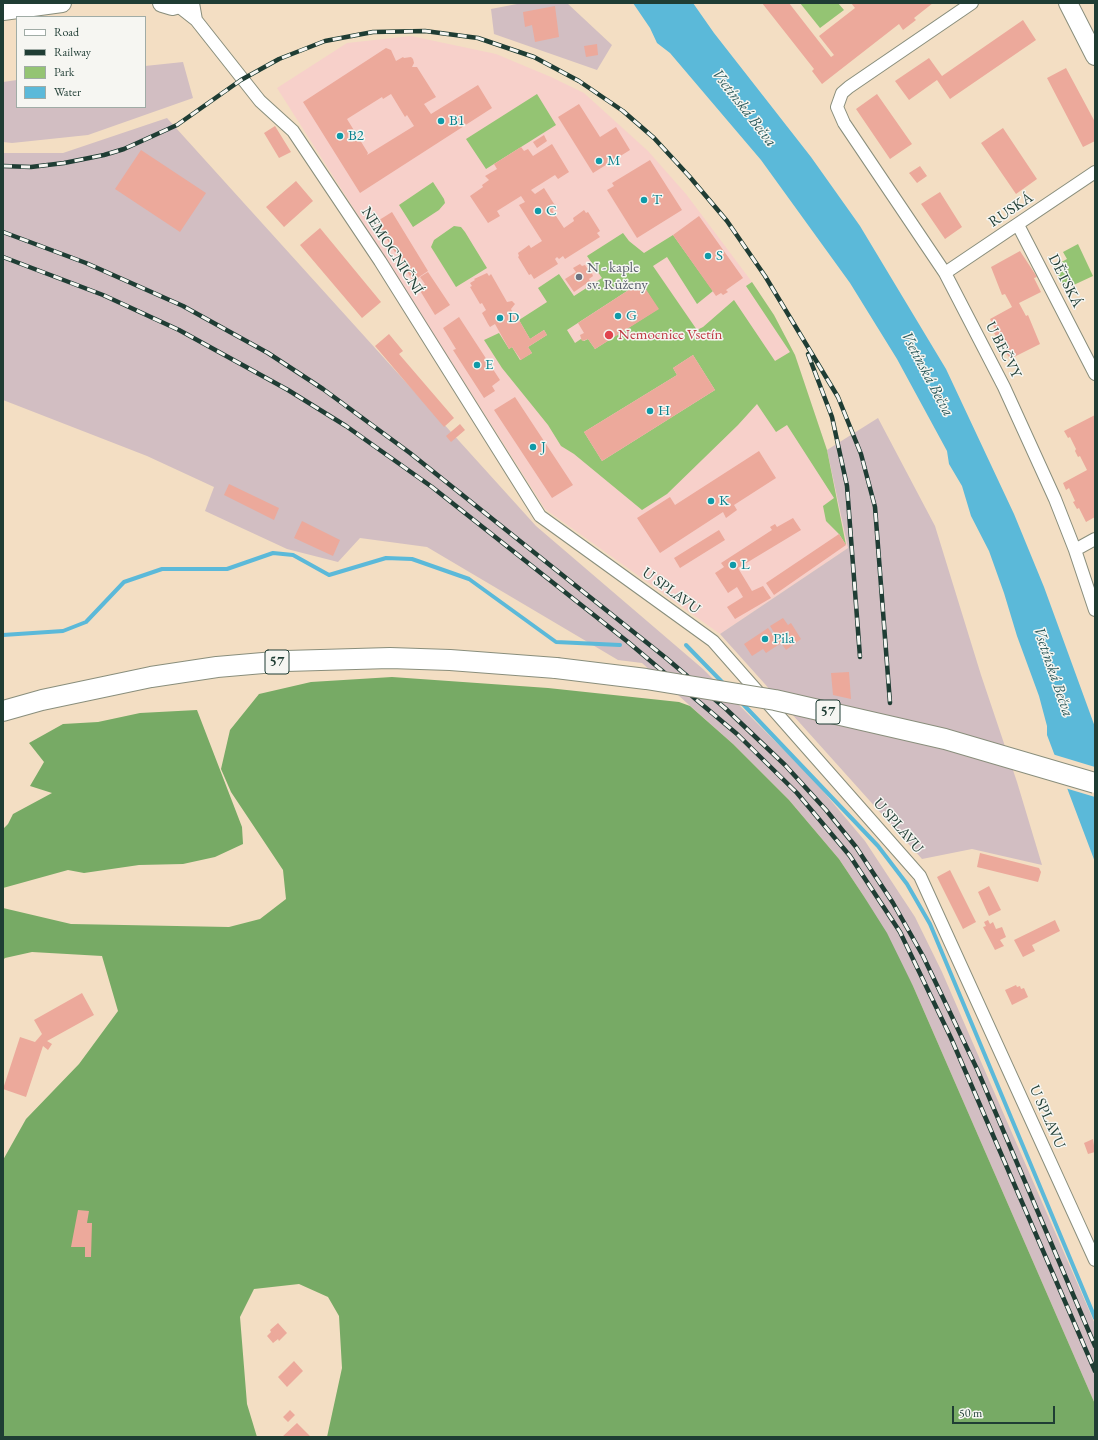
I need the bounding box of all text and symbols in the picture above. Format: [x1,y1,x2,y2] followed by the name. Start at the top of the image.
[16,16,146,108] legend
[54,24,79,40] text: Road
[54,44,91,60] text: Railway
[54,64,74,80] text: Park
[708,65,780,151] water label: Vsetínská Bečva
[54,84,81,100] text: Water
[449,112,465,130] place label: B1
[436,116,446,126] marker: B1
[348,127,364,145] place label: B2
[335,131,345,141] marker: B2
[607,152,621,170] place label: M
[594,156,604,166] marker: M
[986,189,1036,231] street label: RUSKÁ
[652,191,662,209] place label: T
[639,195,649,205] marker: T
[546,202,557,220] place label: C
[357,204,427,298] street label: NEMOCNIČNÍ
[533,206,543,216] marker: C
[716,247,723,265] place label: S
[703,251,713,261] marker: S
[1044,251,1086,311] street label: DĚTSKÁ
[587,259,648,294] place label: N - kaple sv. Růženy
[574,272,584,282] marker: N - kaple sv. Růženy
[626,307,637,325] place label: G
[508,309,519,327] place label: D
[613,311,623,321] marker: G
[495,313,505,323] marker: D
[981,319,1025,381] street label: U BEČVY
[618,326,722,344] place label: Nemocnice Vsetín
[897,328,957,420] water label: Vsetínská Bečva
[603,329,615,341] marker: Nemocnice Vsetín
[485,356,493,374] place label: E
[472,360,482,370] marker: E
[658,402,670,420] place label: H
[645,406,655,416] marker: H
[541,438,546,456] place label: J
[528,442,538,452] marker: J
[719,492,729,510] place label: K
[706,496,716,506] marker: K
[741,556,750,574] place label: L
[728,560,738,570] marker: L
[638,564,704,618] street label: U SPLAVU
[1029,625,1077,719] water label: Vsetínská Bečva
[773,630,795,648] place label: Pila
[760,634,770,644] marker: Pila
[265,650,289,674] road number: 57
[816,700,840,724] road number: 57
[869,795,927,857] street label: U SPLAVU
[1025,1083,1069,1151] street label: U SPLAVU
[954,1398,1057,1424] scale bar
[959,1405,982,1421] text: 50 m

